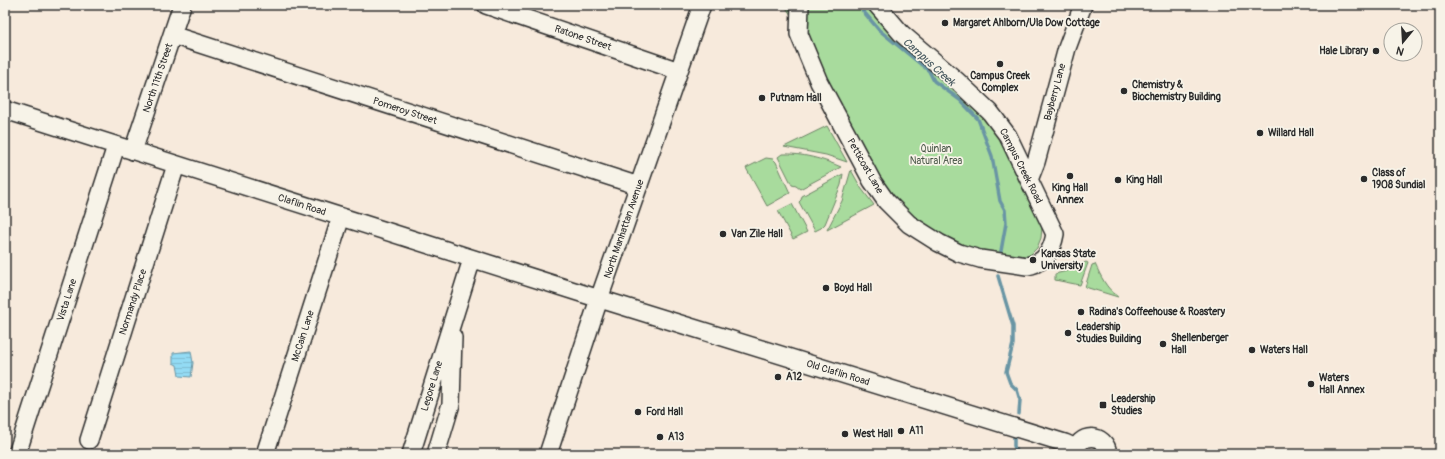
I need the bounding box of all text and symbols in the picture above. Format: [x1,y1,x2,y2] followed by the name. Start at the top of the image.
[953,17,1101,29] place label: Margaret Ahlborn/Ula Dow Cottage
[940,18,950,28] marker: Margaret Ahlborn/Ula Dow Cottage
[1383,22,1423,62] north arrow
[553,23,614,54] street label: Ratone Street
[900,35,959,90] water label: Campus Creek
[141,41,176,114] street label: North 11th Street
[1394,44,1406,58] text: N
[1319,45,1369,57] place label: Hale Library
[1371,46,1381,56] marker: Hale Library
[995,59,1005,69] marker: Campus Creek Complex
[1042,62,1068,122] street label: Bayberry Lane
[970,70,1031,94] place label: Campus Creek Complex
[1132,79,1221,103] place label: Chemistry & Biochemistry Building
[1119,86,1129,96] marker: Chemistry & Biochemistry Building
[770,92,822,104] place label: Putnam Hall
[757,93,767,103] marker: Putnam Hall
[371,95,439,127] street label: Pomeroy Street
[997,127,1045,206] street label: Campus Creek Road
[1268,127,1314,139] place label: Willard Hall
[1255,128,1265,138] marker: Willard Hall
[844,136,886,196] street label: Petticoat Lane
[910,143,963,167] park label: Quinlan Natural Area
[1372,167,1425,191] place label: Class of 1908 Sundial
[1065,171,1075,181] marker: King Hall Annex
[1126,174,1162,186] place label: King Hall
[1359,174,1369,184] marker: Class of 1908 Sundial
[1113,175,1123,185] marker: King Hall
[601,178,647,280] street label: North Manhattan Avenue
[1052,182,1088,206] place label: King Hall Annex
[276,192,328,218] street label: Claflin Road
[731,228,783,240] place label: Van Zile Hall
[718,229,728,239] marker: Van Zile Hall
[1041,248,1097,272] place label: Kansas State University
[1028,255,1038,265] marker: Kansas State University
[117,268,149,336] street label: Normandy Place
[55,277,79,323] street label: Vista Lane
[834,282,872,294] place label: Boyd Hall
[821,283,831,293] marker: Boyd Hall
[1089,306,1226,318] place label: Radina's Coffeehouse & Roastery
[1076,307,1086,317] marker: Radina's Coffeehouse & Roastery
[289,309,317,363] street label: McCain Lane
[1076,321,1141,345] place label: Leadership Studies Building
[1063,328,1073,338] marker: Leadership Studies Building
[1171,332,1229,356] place label: Shellenberger Hall
[1158,339,1168,349] marker: Shellenberger Hall
[1260,344,1308,356] place label: Waters Hall
[1247,345,1257,355] marker: Waters Hall
[805,358,871,388] street label: Old Claflin Road
[419,359,445,413] street label: Legore Lane
[786,371,802,383] place label: A12
[773,372,783,382] marker: A12
[1319,372,1365,396] place label: Waters Hall Annex
[1306,379,1316,389] marker: Waters Hall Annex
[1111,393,1156,417] place label: Leadership Studies
[1098,400,1108,410] marker: Leadership Studies
[646,406,683,418] place label: Ford Hall
[633,407,643,417] marker: Ford Hall
[909,425,923,437] place label: A11
[896,426,906,436] marker: A11
[853,428,893,440] place label: West Hall
[840,429,850,439] marker: West Hall
[668,431,684,443] place label: A13
[655,432,665,442] marker: A13

